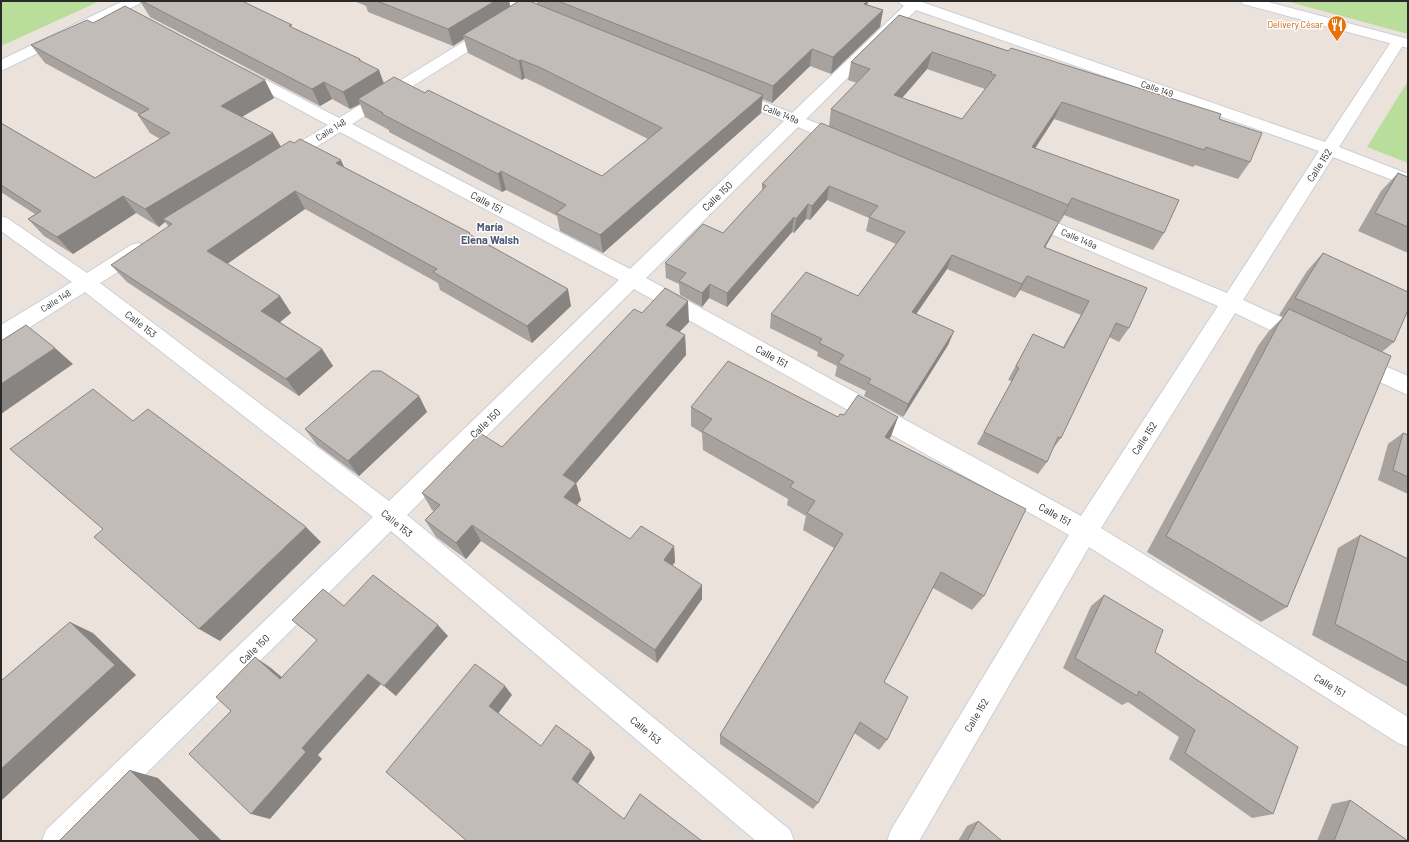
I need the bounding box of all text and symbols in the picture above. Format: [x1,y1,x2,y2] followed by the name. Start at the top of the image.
[1326,14,1348,42] restaurant icon: Delivery César
[1268,19,1324,30] place label: Delivery César
[1140,78,1175,99] street label: Calle 149
[761,101,801,126] street label: Calle 149a
[314,116,348,143] street label: Calle 148
[1304,146,1334,184] street label: Calle 152
[699,179,735,213] street label: Calle 150
[469,189,505,215] street label: Calle 151
[461,220,519,246] district label: María Elena Walsh
[1059,226,1099,251] street label: Calle 149a
[39,287,73,314] street label: Calle 148
[123,308,159,340] street label: Calle 153
[754,342,790,370] street label: Calle 151
[467,406,503,440] street label: Calle 150
[1129,419,1159,457] street label: Calle 152
[1037,500,1073,528] street label: Calle 151
[379,507,415,539] street label: Calle 153
[236,632,272,666] street label: Calle 150
[1312,671,1348,699] street label: Calle 151
[961,696,991,734] street label: Calle 152
[628,714,664,746] street label: Calle 153

